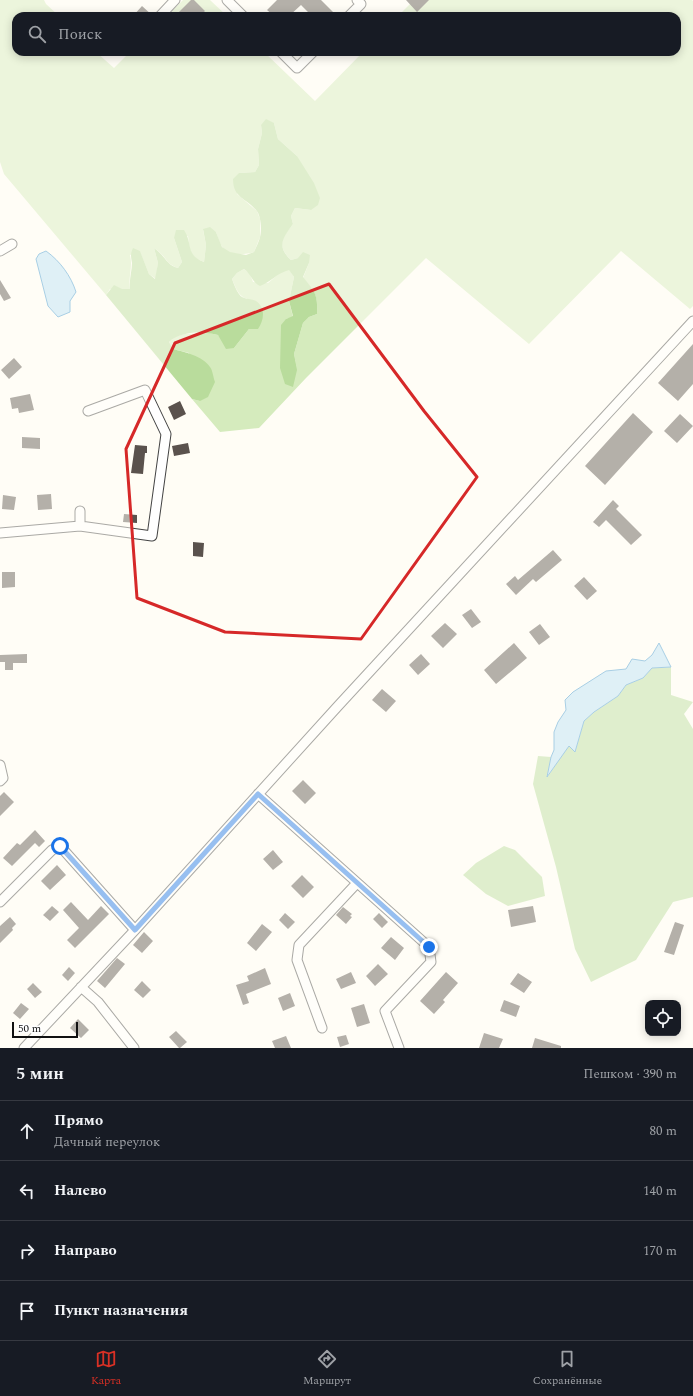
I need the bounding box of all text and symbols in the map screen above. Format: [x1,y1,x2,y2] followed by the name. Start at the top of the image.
[12,12,681,56] search box
[26,23,48,45] icon: search
[58,23,102,46] text: Поиск
[51,837,69,855] route start
[420,938,438,956] route end
[645,1000,681,1036] map controls
[645,1000,681,1036] button: locate
[12,1020,78,1039] scale bar
[18,1020,41,1037] text: 50 m
[16,1061,64,1087] text: 5 мин
[583,1064,677,1084] text: Пешком · 390 m
[54,1109,103,1132] text: Прямо
[16,1120,38,1142] icon: ahead
[650,1121,677,1141] text: 80 m
[54,1132,160,1152] text: Дачный переулок
[54,1179,107,1202] text: Налево
[16,1180,38,1202] icon: left
[643,1181,677,1201] text: 140 m
[54,1239,117,1262] text: Направо
[16,1240,38,1262] icon: right
[643,1241,677,1261] text: 170 m
[54,1299,188,1322] text: Пункт назначения
[16,1300,38,1322] icon: arrive
[91,1348,121,1389] tab: Карта
[303,1348,351,1389] tab: Маршрут
[533,1348,602,1389] tab: Сохранённые

